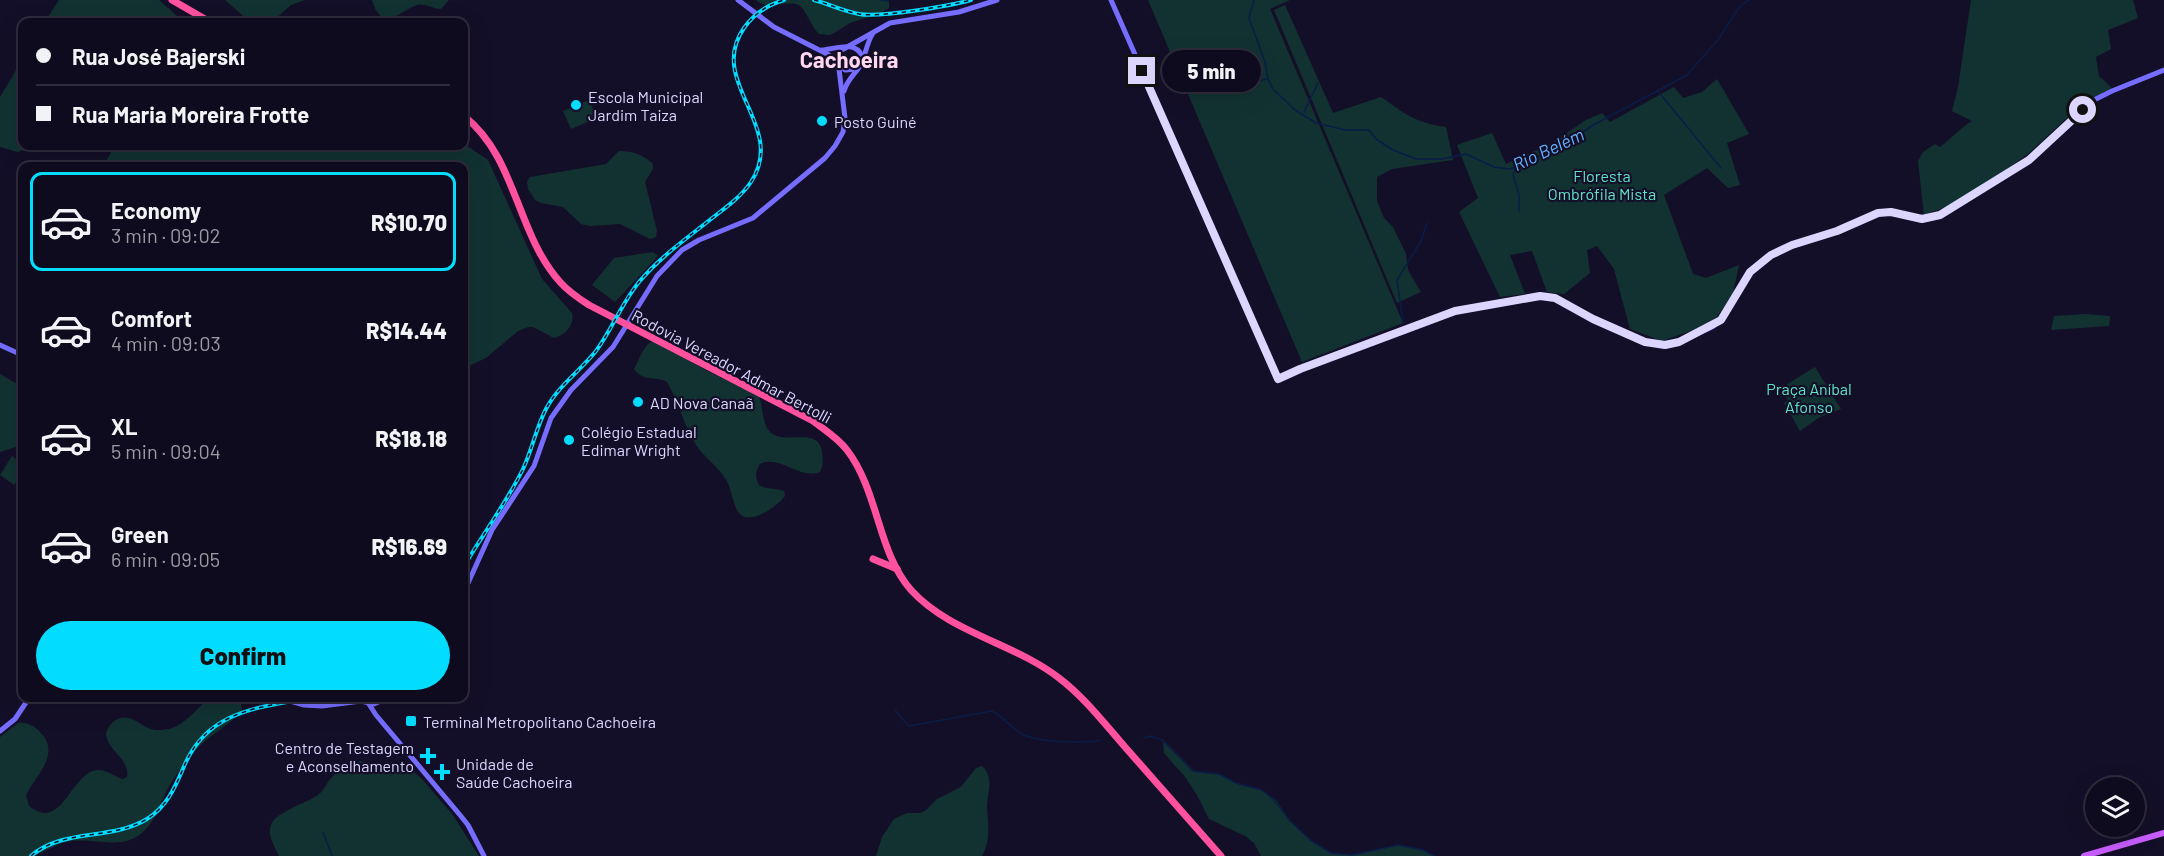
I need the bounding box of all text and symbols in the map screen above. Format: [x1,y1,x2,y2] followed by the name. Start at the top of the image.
[72,43,245,69] text: Rua José Bajerski
[800,46,898,72] district label: Cachoeira
[1163,50,1262,92] callout: 5 min
[1128,57,1155,84] route end
[1188,59,1235,83] text: 5 min
[588,87,703,124] place label: Escola Municipal Jardim Taiza
[2069,96,2096,123] route start
[569,98,583,112] marker: Escola Municipal Jardim Taiza
[72,101,309,127] text: Rua Maria Moreira Frotte
[834,112,917,131] place label: Posto Guiné
[815,114,829,128] marker: Posto Guiné
[1509,123,1587,175] water label: Rio Belém
[1548,166,1656,203] park label: Floresta Ombrófila Mista
[39,195,93,249] icon: car
[111,197,201,223] text: Economy
[371,209,447,235] text: R$10.70
[111,223,220,247] text: 3 min · 09:02
[39,303,93,357] icon: car
[111,305,192,331] text: Comfort
[629,305,835,427] street label: Rodovia Vereador Admar Bertolli
[366,317,447,343] text: R$14.44
[111,331,221,355] text: 4 min · 09:03
[1766,379,1852,416] park label: Praça Aníbal Afonso
[650,393,754,412] place label: AD Nova Canaã
[631,395,645,409] marker: AD Nova Canaã
[39,411,93,465] icon: car
[111,413,137,439] text: XL
[581,422,697,459] place label: Colégio Estadual Edimar Wright
[375,425,447,451] text: R$18.18
[562,433,576,447] marker: Colégio Estadual Edimar Wright
[111,439,221,463] text: 5 min · 09:04
[39,519,93,573] icon: car
[111,521,169,547] text: Green
[371,533,447,559] text: R$16.69
[111,547,220,571] text: 6 min · 09:05
[36,621,450,690] button: Confirm
[423,712,656,731] place label: Terminal Metropolitano Cachoeira
[404,714,418,728] marker: Terminal Metropolitano Cachoeira
[275,738,414,775] place label: Centro de Testagem e Aconselhamento
[419,747,437,765] marker: Centro de Testagem e Aconselhamento
[456,754,572,791] place label: Unidade de Saúde Cachoeira
[433,763,451,781] marker: Unidade de Saúde Cachoeira
[2085,777,2145,837] map controls
[2085,777,2145,837] button: layers

